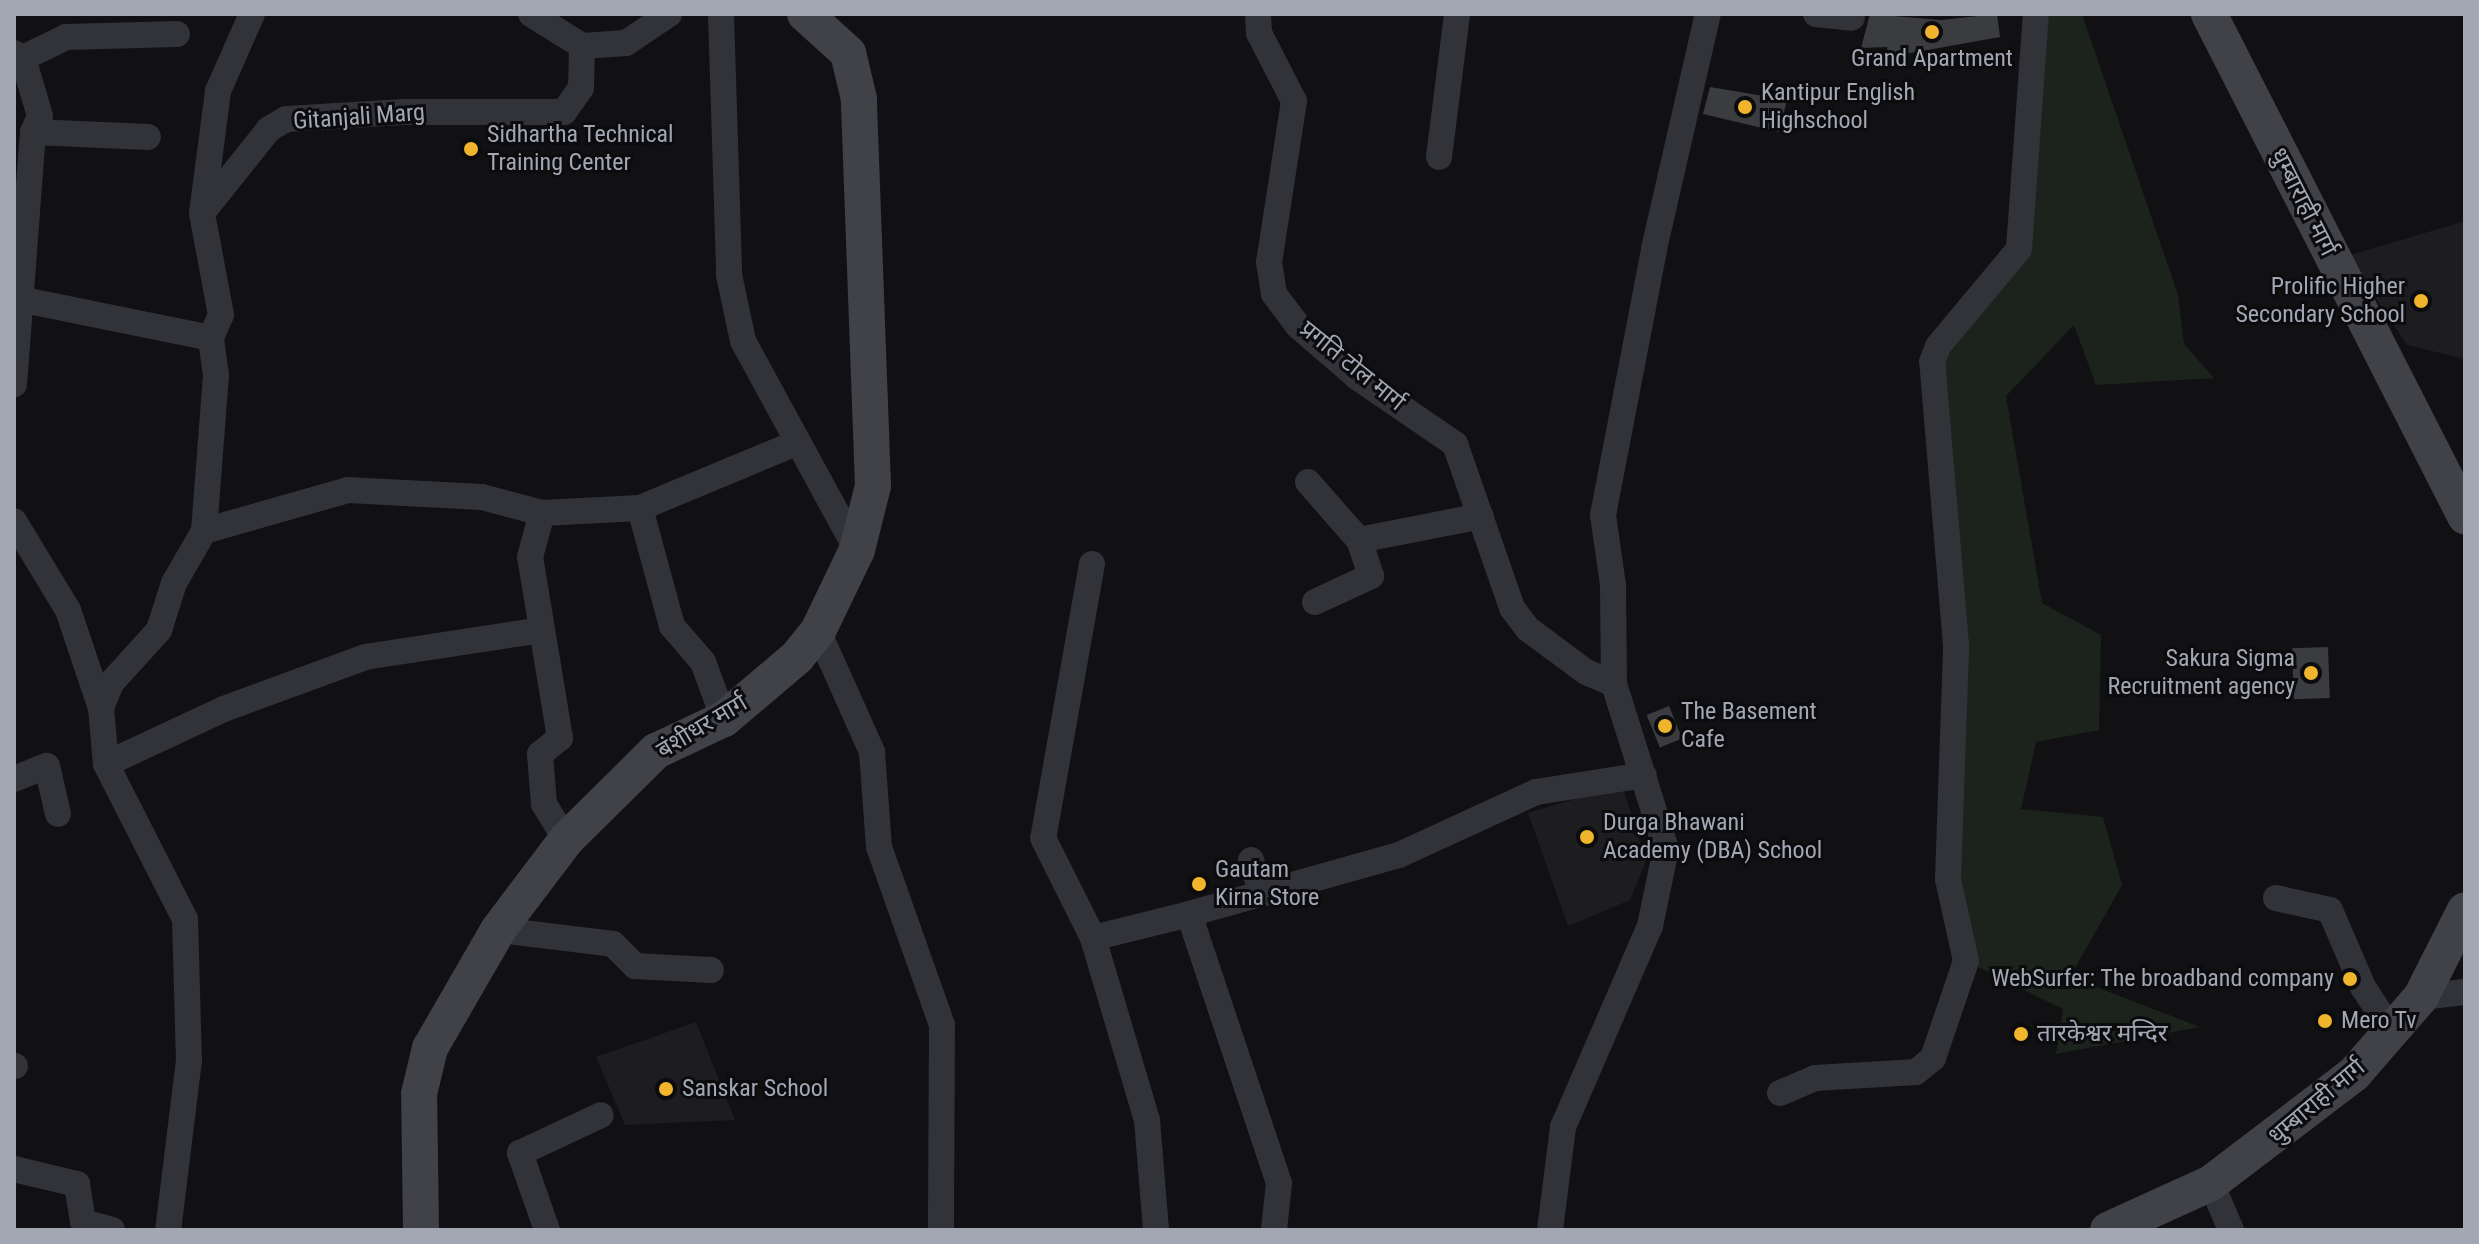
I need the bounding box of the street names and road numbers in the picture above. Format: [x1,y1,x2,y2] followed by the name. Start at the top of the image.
[292,98,426,136] street label: Gitanjali Marg
[2264,143,2342,261] street label: धुम्बाराही मार्ग
[1294,315,1410,417] street label: प्रगति टोल मार्ग
[652,689,752,765] street label: बंशीधर मार्ग
[2263,1053,2371,1151] street label: धुम्बाराही मार्ग

